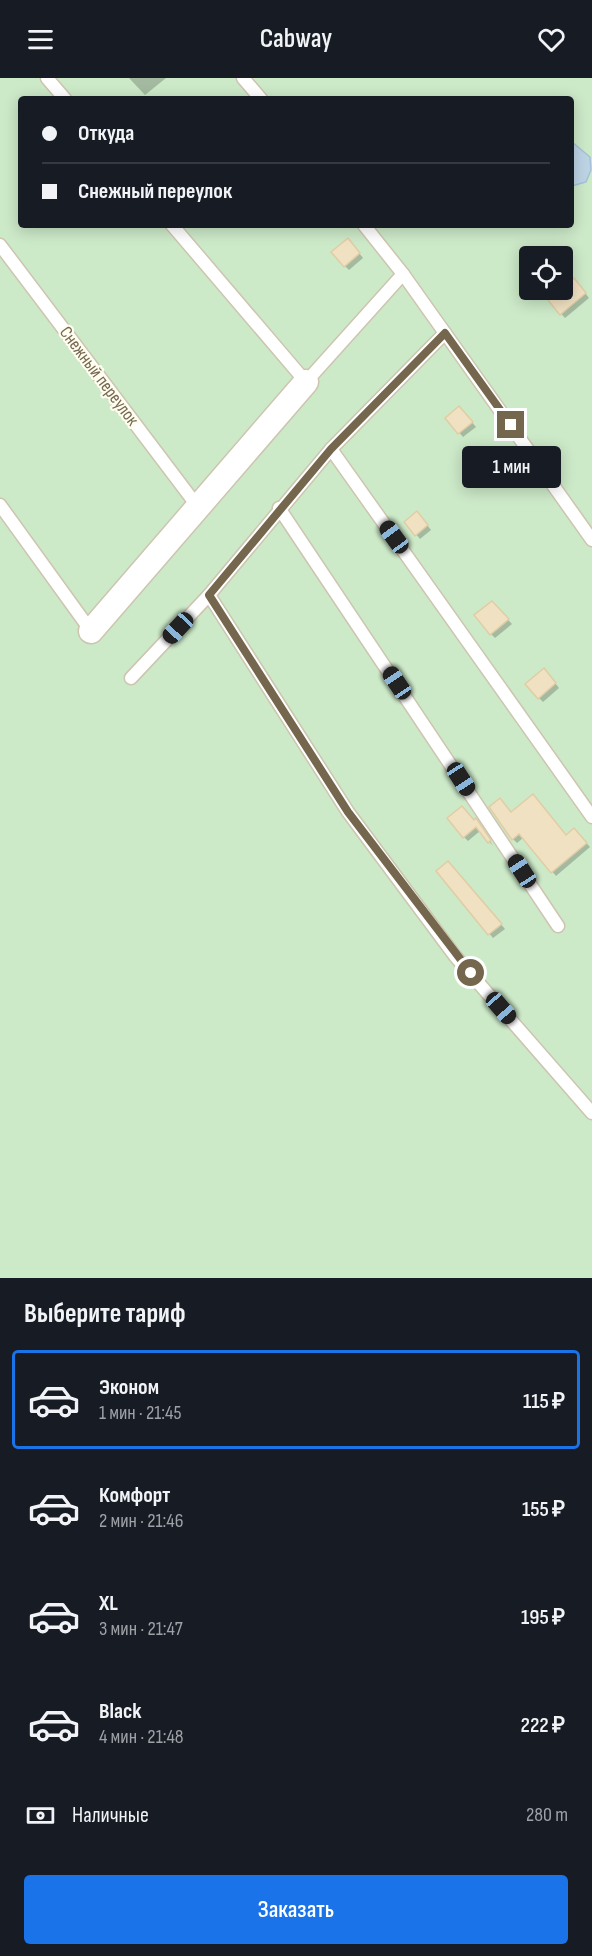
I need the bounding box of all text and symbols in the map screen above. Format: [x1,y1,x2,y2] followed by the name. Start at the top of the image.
[24,23,57,56] icon: menu
[260,23,332,55] text: Cabway
[535,23,568,56] icon: heart
[78,120,134,147] text: Откуда
[78,178,232,205] text: Снежный переулок
[519,246,573,300] map controls
[519,246,573,300] button: locate
[55,322,143,430] street label: Снежный переулок
[497,411,524,438] route end
[462,446,560,488] callout: 1 мин
[493,455,530,479] text: 1 мин
[376,517,412,557] car
[159,609,197,647] car
[379,663,415,703] car
[444,759,478,799] car
[505,851,539,891] car
[457,959,484,986] route start
[482,989,520,1027] car
[24,1298,186,1330] text: Выберите тариф
[27,1373,81,1427] icon: car
[99,1374,159,1401] text: Эконом
[523,1388,565,1415] text: 115 ₽
[99,1401,182,1425] text: 1 мин · 21:45
[27,1481,81,1535] icon: car
[99,1482,170,1509] text: Комфорт
[522,1496,565,1523] text: 155 ₽
[99,1509,183,1533] text: 2 мин · 21:46
[27,1589,81,1643] icon: car
[99,1590,118,1617] text: XL
[521,1604,565,1631] text: 195 ₽
[99,1617,183,1641] text: 3 мин · 21:47
[27,1697,81,1751] icon: car
[99,1698,141,1725] text: Black
[521,1712,565,1739] text: 222 ₽
[99,1725,184,1749] text: 4 мин · 21:48
[24,1799,57,1832] icon: cash
[72,1802,149,1829] text: Наличные
[526,1803,568,1827] text: 280 m
[24,1875,568,1944] button: Заказать

